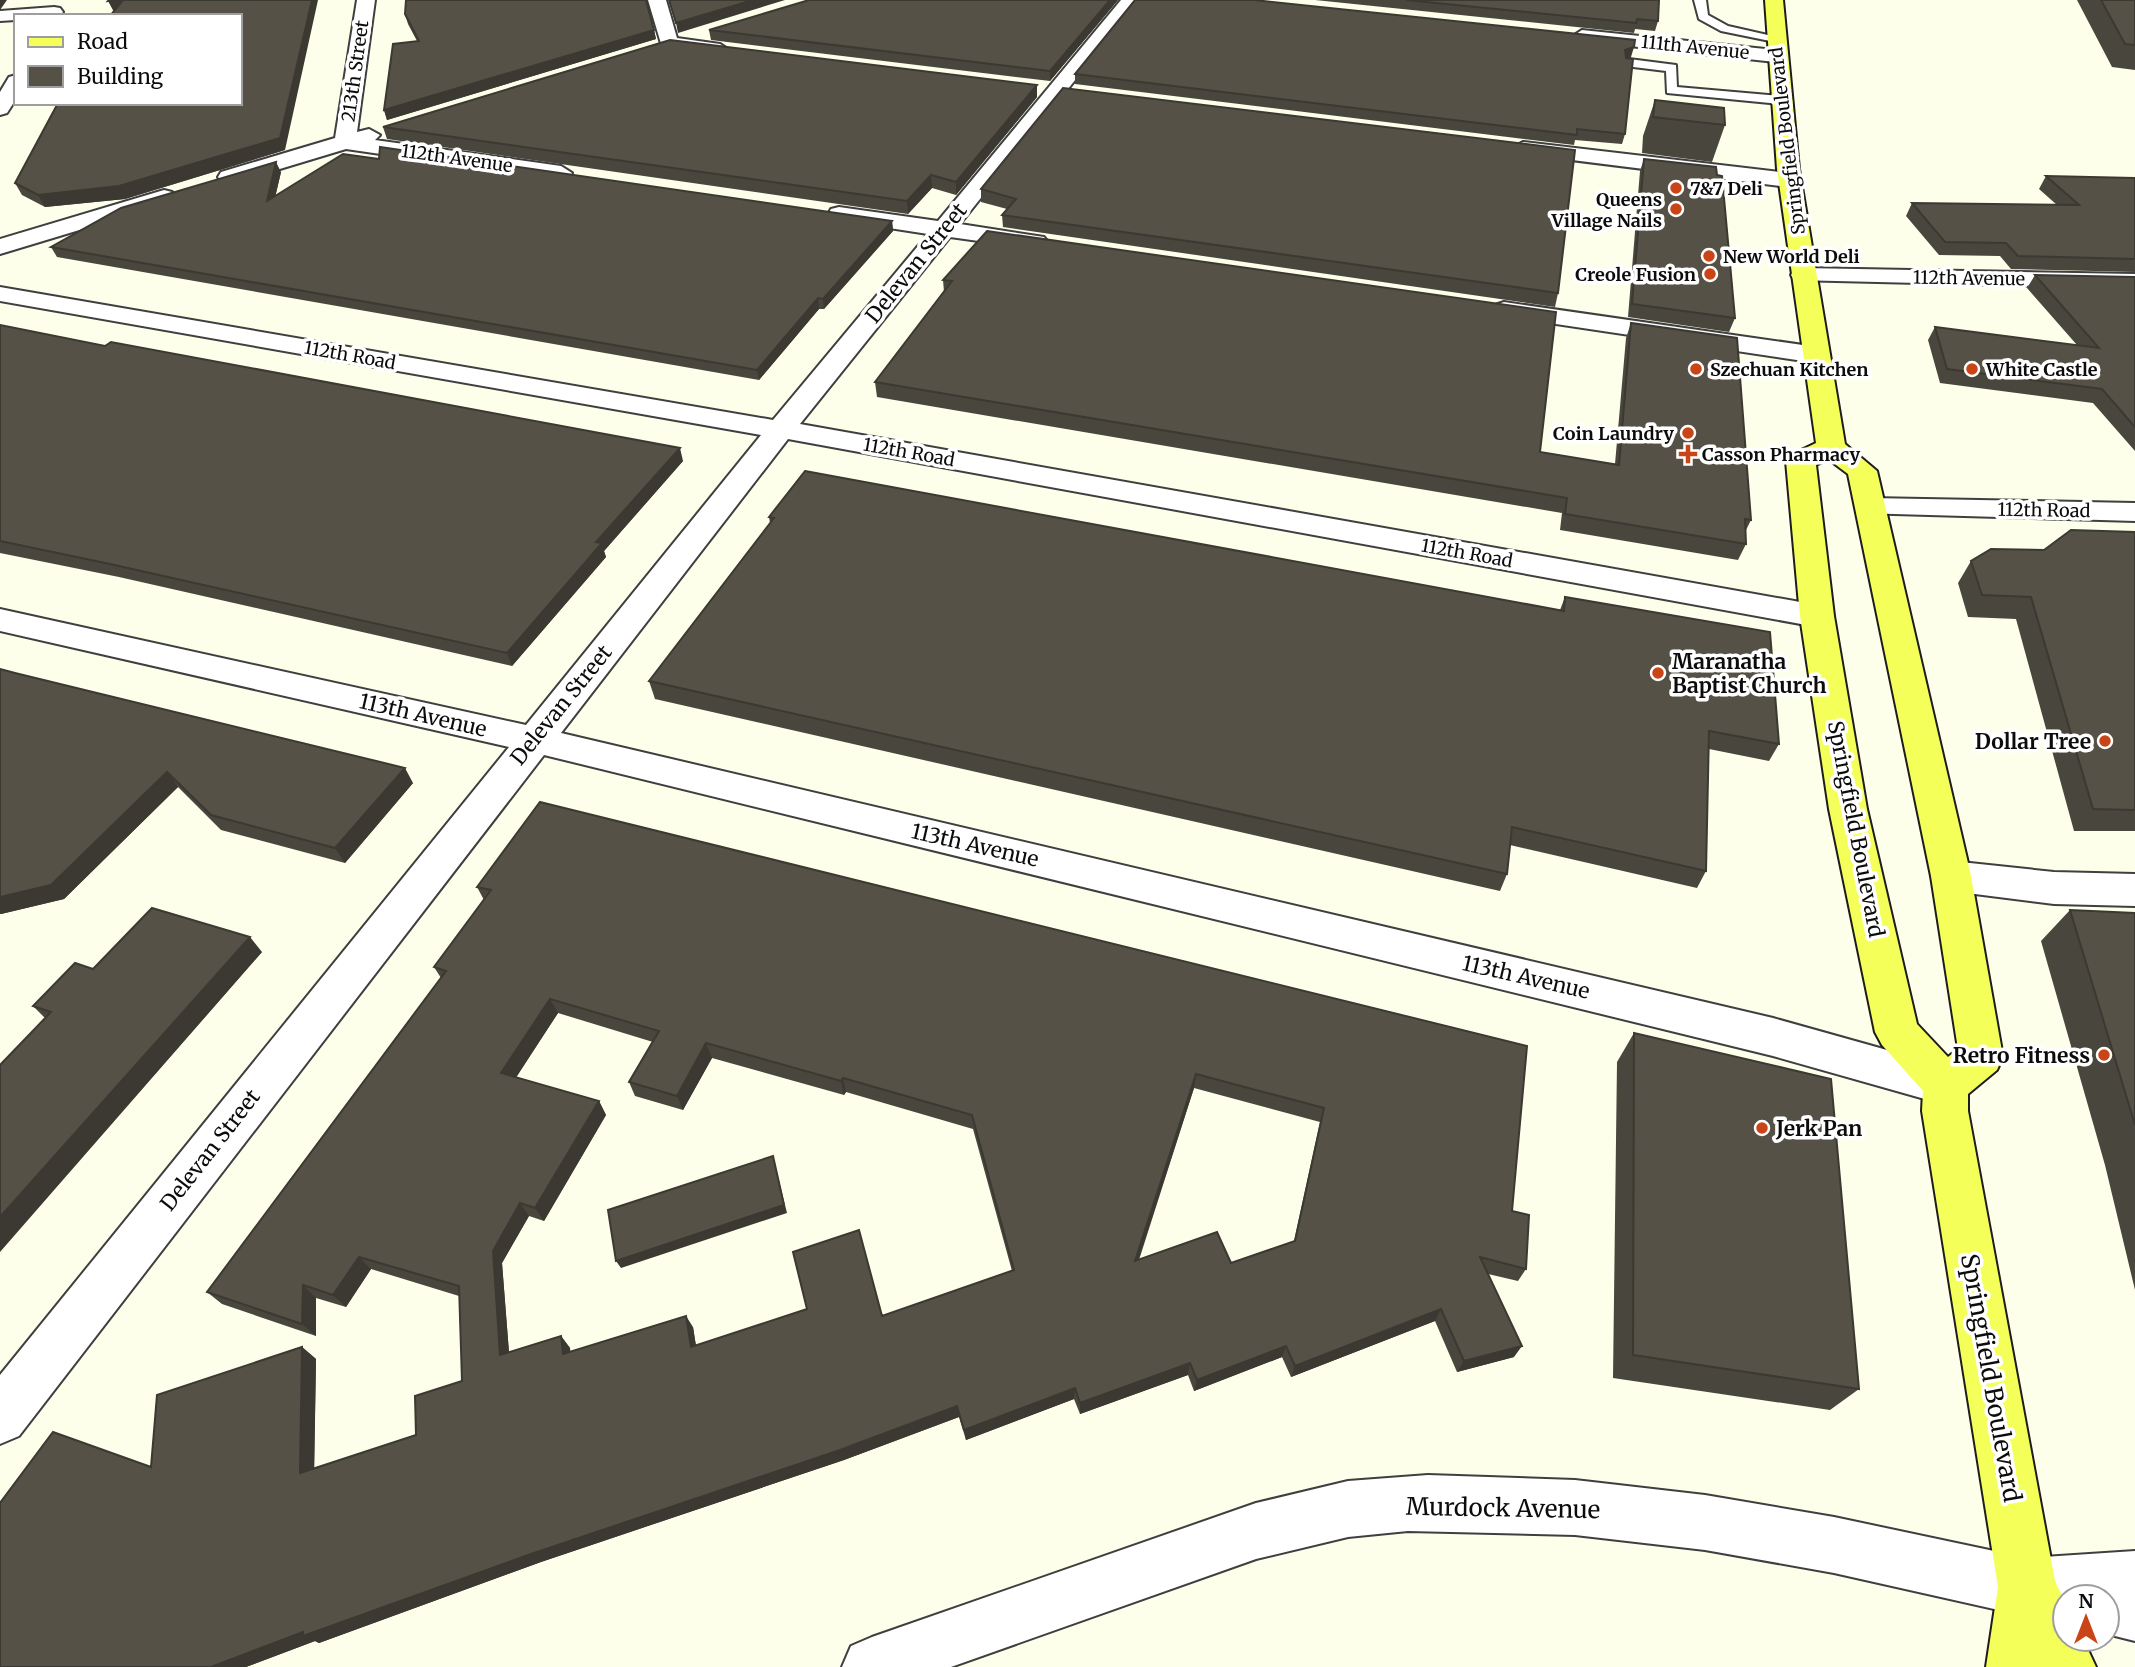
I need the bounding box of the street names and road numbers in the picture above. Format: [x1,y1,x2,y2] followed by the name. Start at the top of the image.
[336,19,374,123] street label: 213th Street
[1640,30,1750,64] street label: 111th Avenue
[1764,46,1810,236] street label: Springfield Boulevard
[400,139,514,177] street label: 112th Avenue
[859,197,973,329] street label: Delevan Street
[1913,266,2025,290] street label: 112th Avenue
[302,336,398,374] street label: 112th Road
[861,433,957,471] street label: 112th Road
[1997,498,2091,522] street label: 112th Road
[1419,534,1515,572] street label: 112th Road
[504,639,618,771] street label: Delevan Street
[357,687,489,743] street label: 113th Avenue
[1822,718,1890,940] street label: Springfield Boulevard
[909,817,1041,873] street label: 113th Avenue
[1460,949,1592,1005] street label: 113th Avenue
[154,1084,266,1216] street label: Delevan Street
[1954,1251,2028,1505] street label: Springfield Boulevard
[1406,1491,1600,1525] street label: Murdock Avenue

